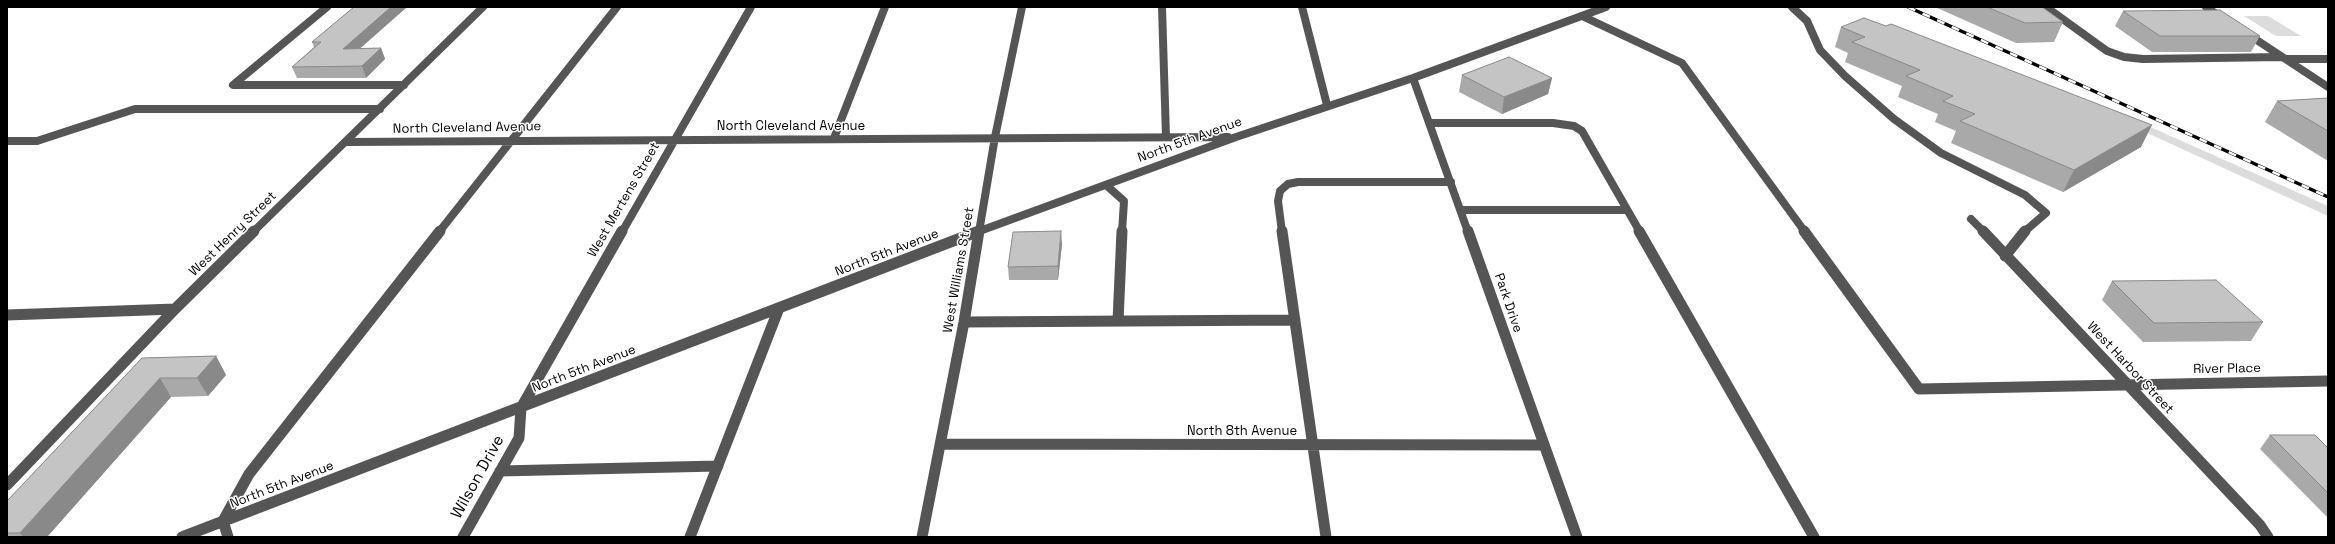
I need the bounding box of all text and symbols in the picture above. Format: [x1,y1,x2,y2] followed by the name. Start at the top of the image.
[1136,114,1244,166] street label: North 5th Avenue
[717,118,865,134] street label: North Cleveland Avenue
[393,119,541,137] street label: North Cleveland Avenue
[585,140,663,260] street label: West Mertens Street
[186,188,280,280] street label: West Henry Street
[940,206,978,334] street label: West Williams Street
[833,226,941,280] street label: North 5th Avenue
[1491,271,1525,335] street label: Park Drive
[2083,319,2177,417] street label: West Harbor Street
[530,342,638,396] street label: North 5th Avenue
[2193,361,2261,377] street label: River Place
[1187,423,1297,439] street label: North 8th Avenue
[447,432,509,522] street label: Wilson Drive
[228,458,336,512] street label: North 5th Avenue

